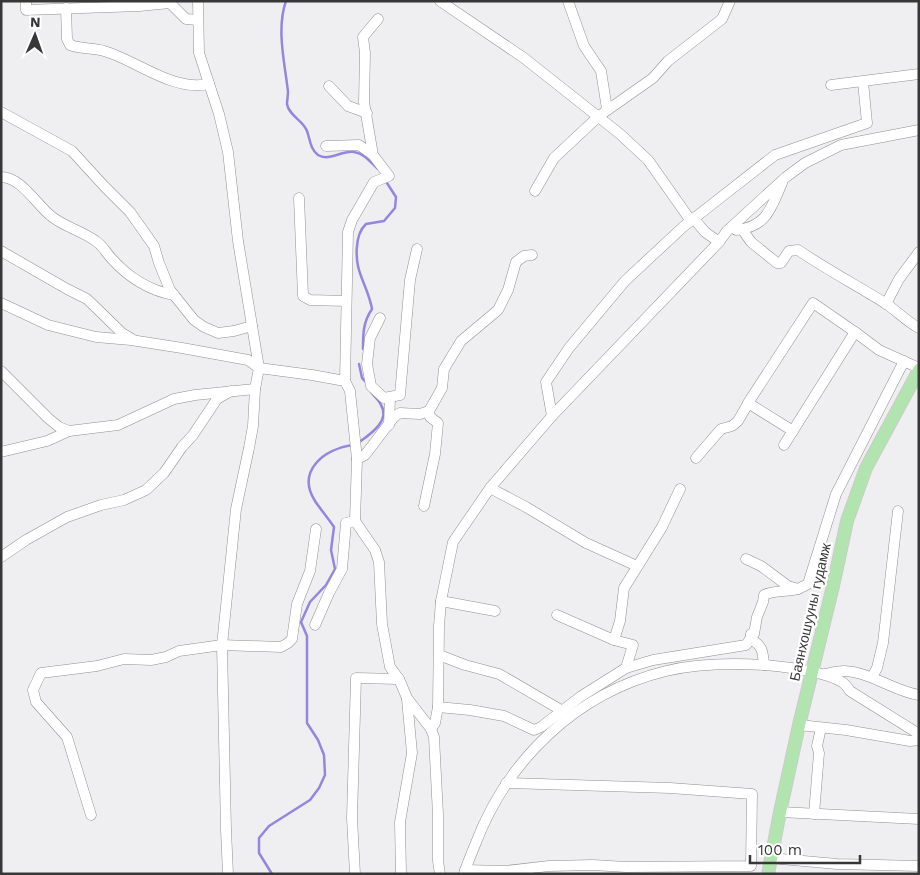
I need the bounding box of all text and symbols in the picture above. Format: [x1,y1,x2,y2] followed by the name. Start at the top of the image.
[10,10,60,60] north arrow
[30,14,41,30] text: N
[786,541,834,683] street label: Баянхошууны гудамж
[750,832,860,864] scale bar
[758,841,802,859] text: 100 m

